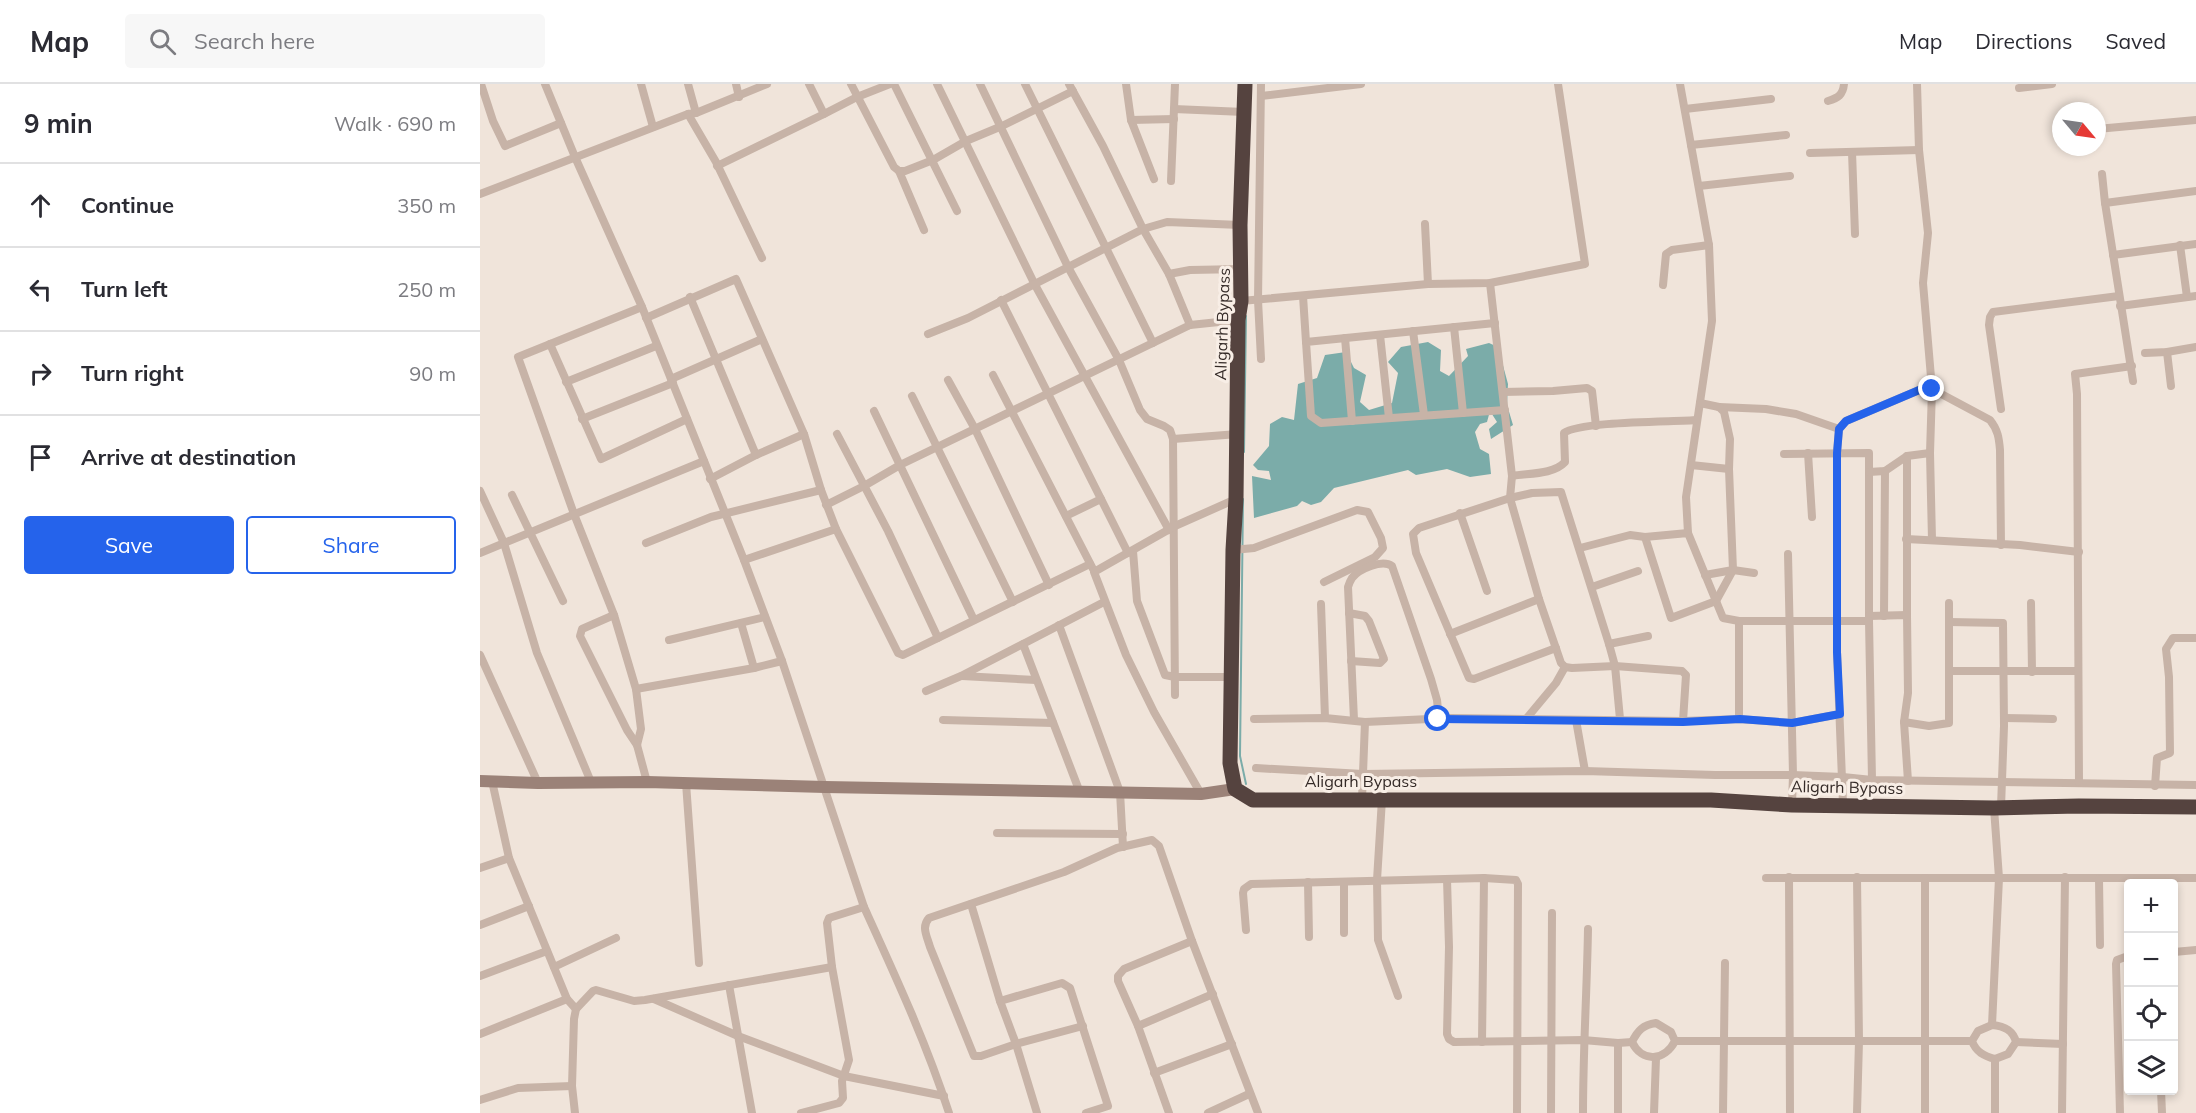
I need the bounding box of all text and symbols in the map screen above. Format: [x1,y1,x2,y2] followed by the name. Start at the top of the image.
[125,14,545,68] search box
[30,24,89,59] text: Map
[146,25,179,58] icon: search
[194,27,315,55] text: Search here
[1899,28,1942,54] text: Map
[1975,28,2072,54] text: Directions
[2105,28,2166,54] text: Saved
[2052,102,2106,156] north arrow
[24,107,93,140] text: 9 min
[334,111,456,136] text: Walk · 690 m
[24,189,57,222] icon: ahead
[81,191,174,219] text: Continue
[397,193,456,218] text: 350 m
[1210,267,1234,381] street label: Aligarh Bypass
[24,273,57,306] icon: left
[81,275,168,303] text: Turn left
[397,277,456,302] text: 250 m
[24,357,57,390] icon: right
[81,359,184,387] text: Turn right
[409,361,456,386] text: 90 m
[1918,375,1944,401] route end
[24,441,57,474] icon: arrive
[81,443,296,471] text: Arrive at destination
[24,516,234,574] button: Save
[246,516,456,574] button: Share
[1424,705,1450,731] route start
[1305,771,1417,791] street label: Aligarh Bypass
[1791,776,1903,798] street label: Aligarh Bypass
[2124,879,2178,1095] map controls
[2124,879,2178,933] button: +
[2124,933,2178,987] button: −
[2124,987,2178,1041] button: locate
[2124,1041,2178,1095] button: layers

